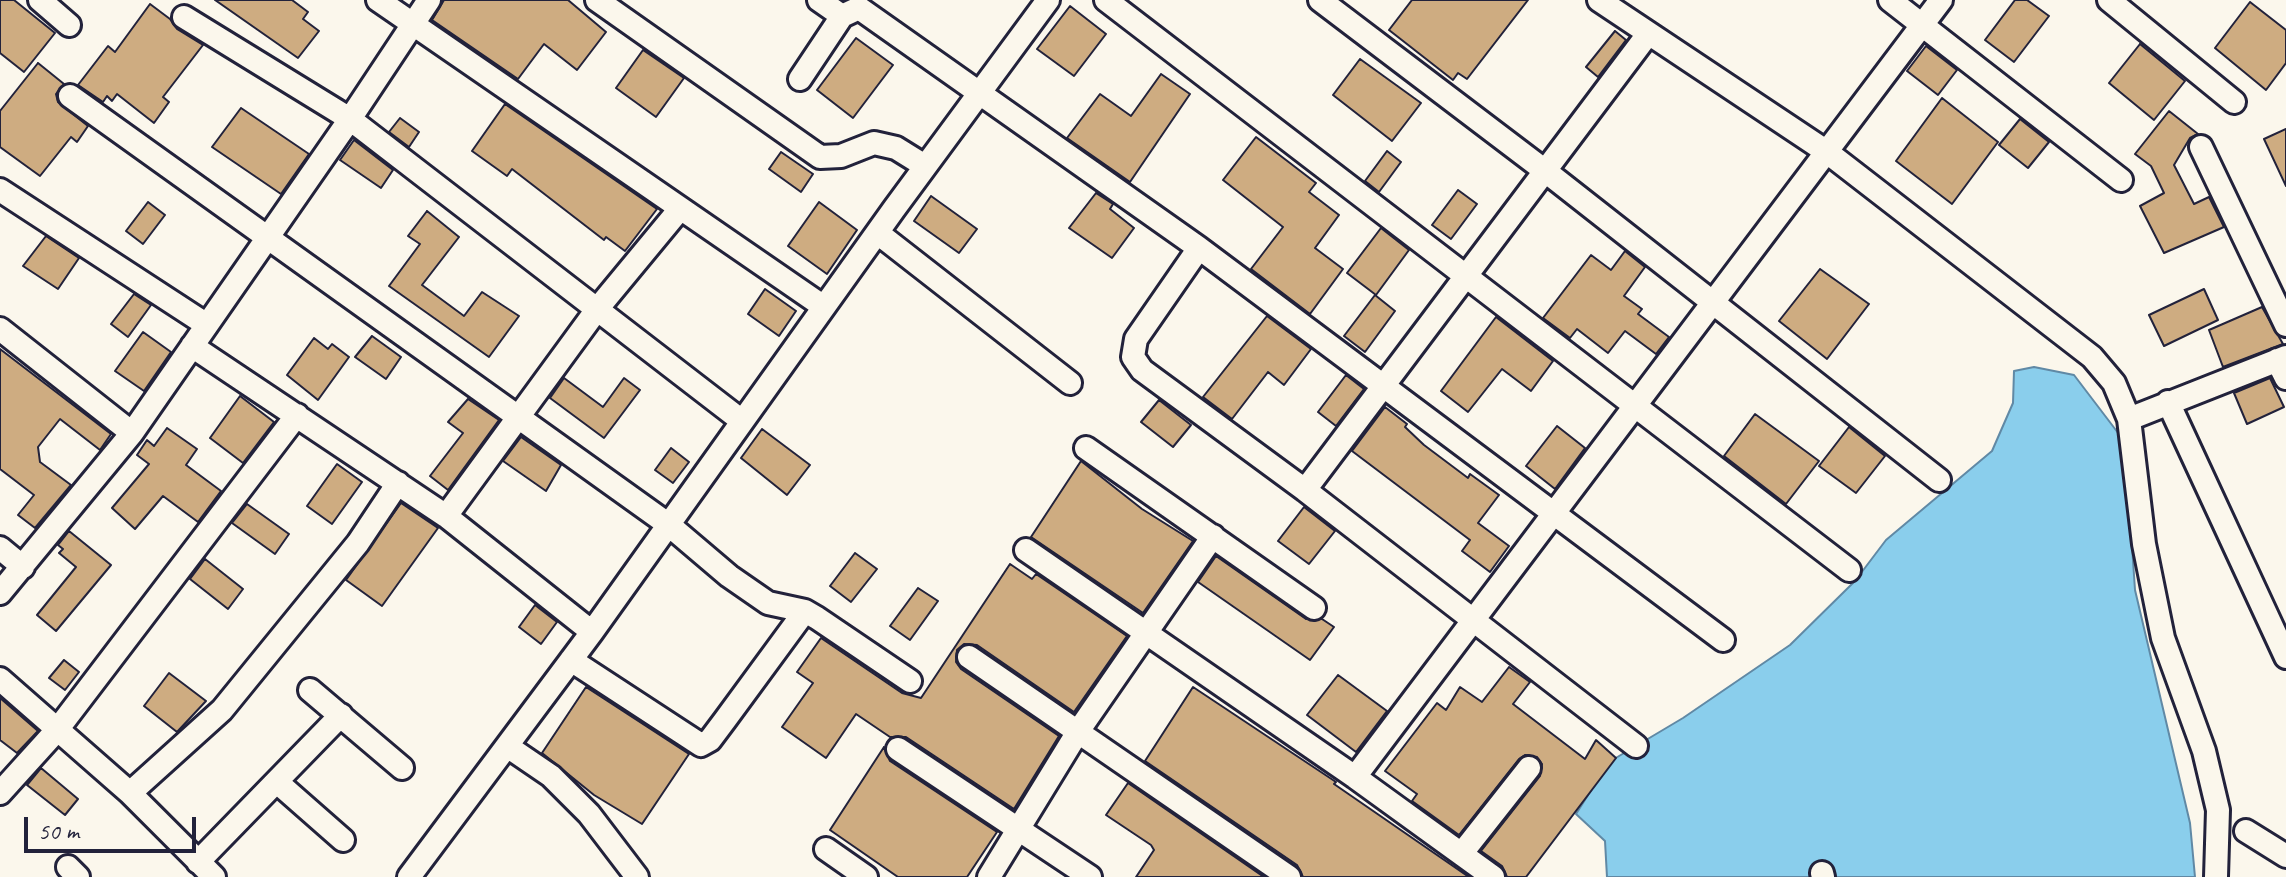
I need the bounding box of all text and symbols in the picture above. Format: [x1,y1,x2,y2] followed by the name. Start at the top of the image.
[28,801,200,851] scale bar
[38,816,79,846] text: 50 m

